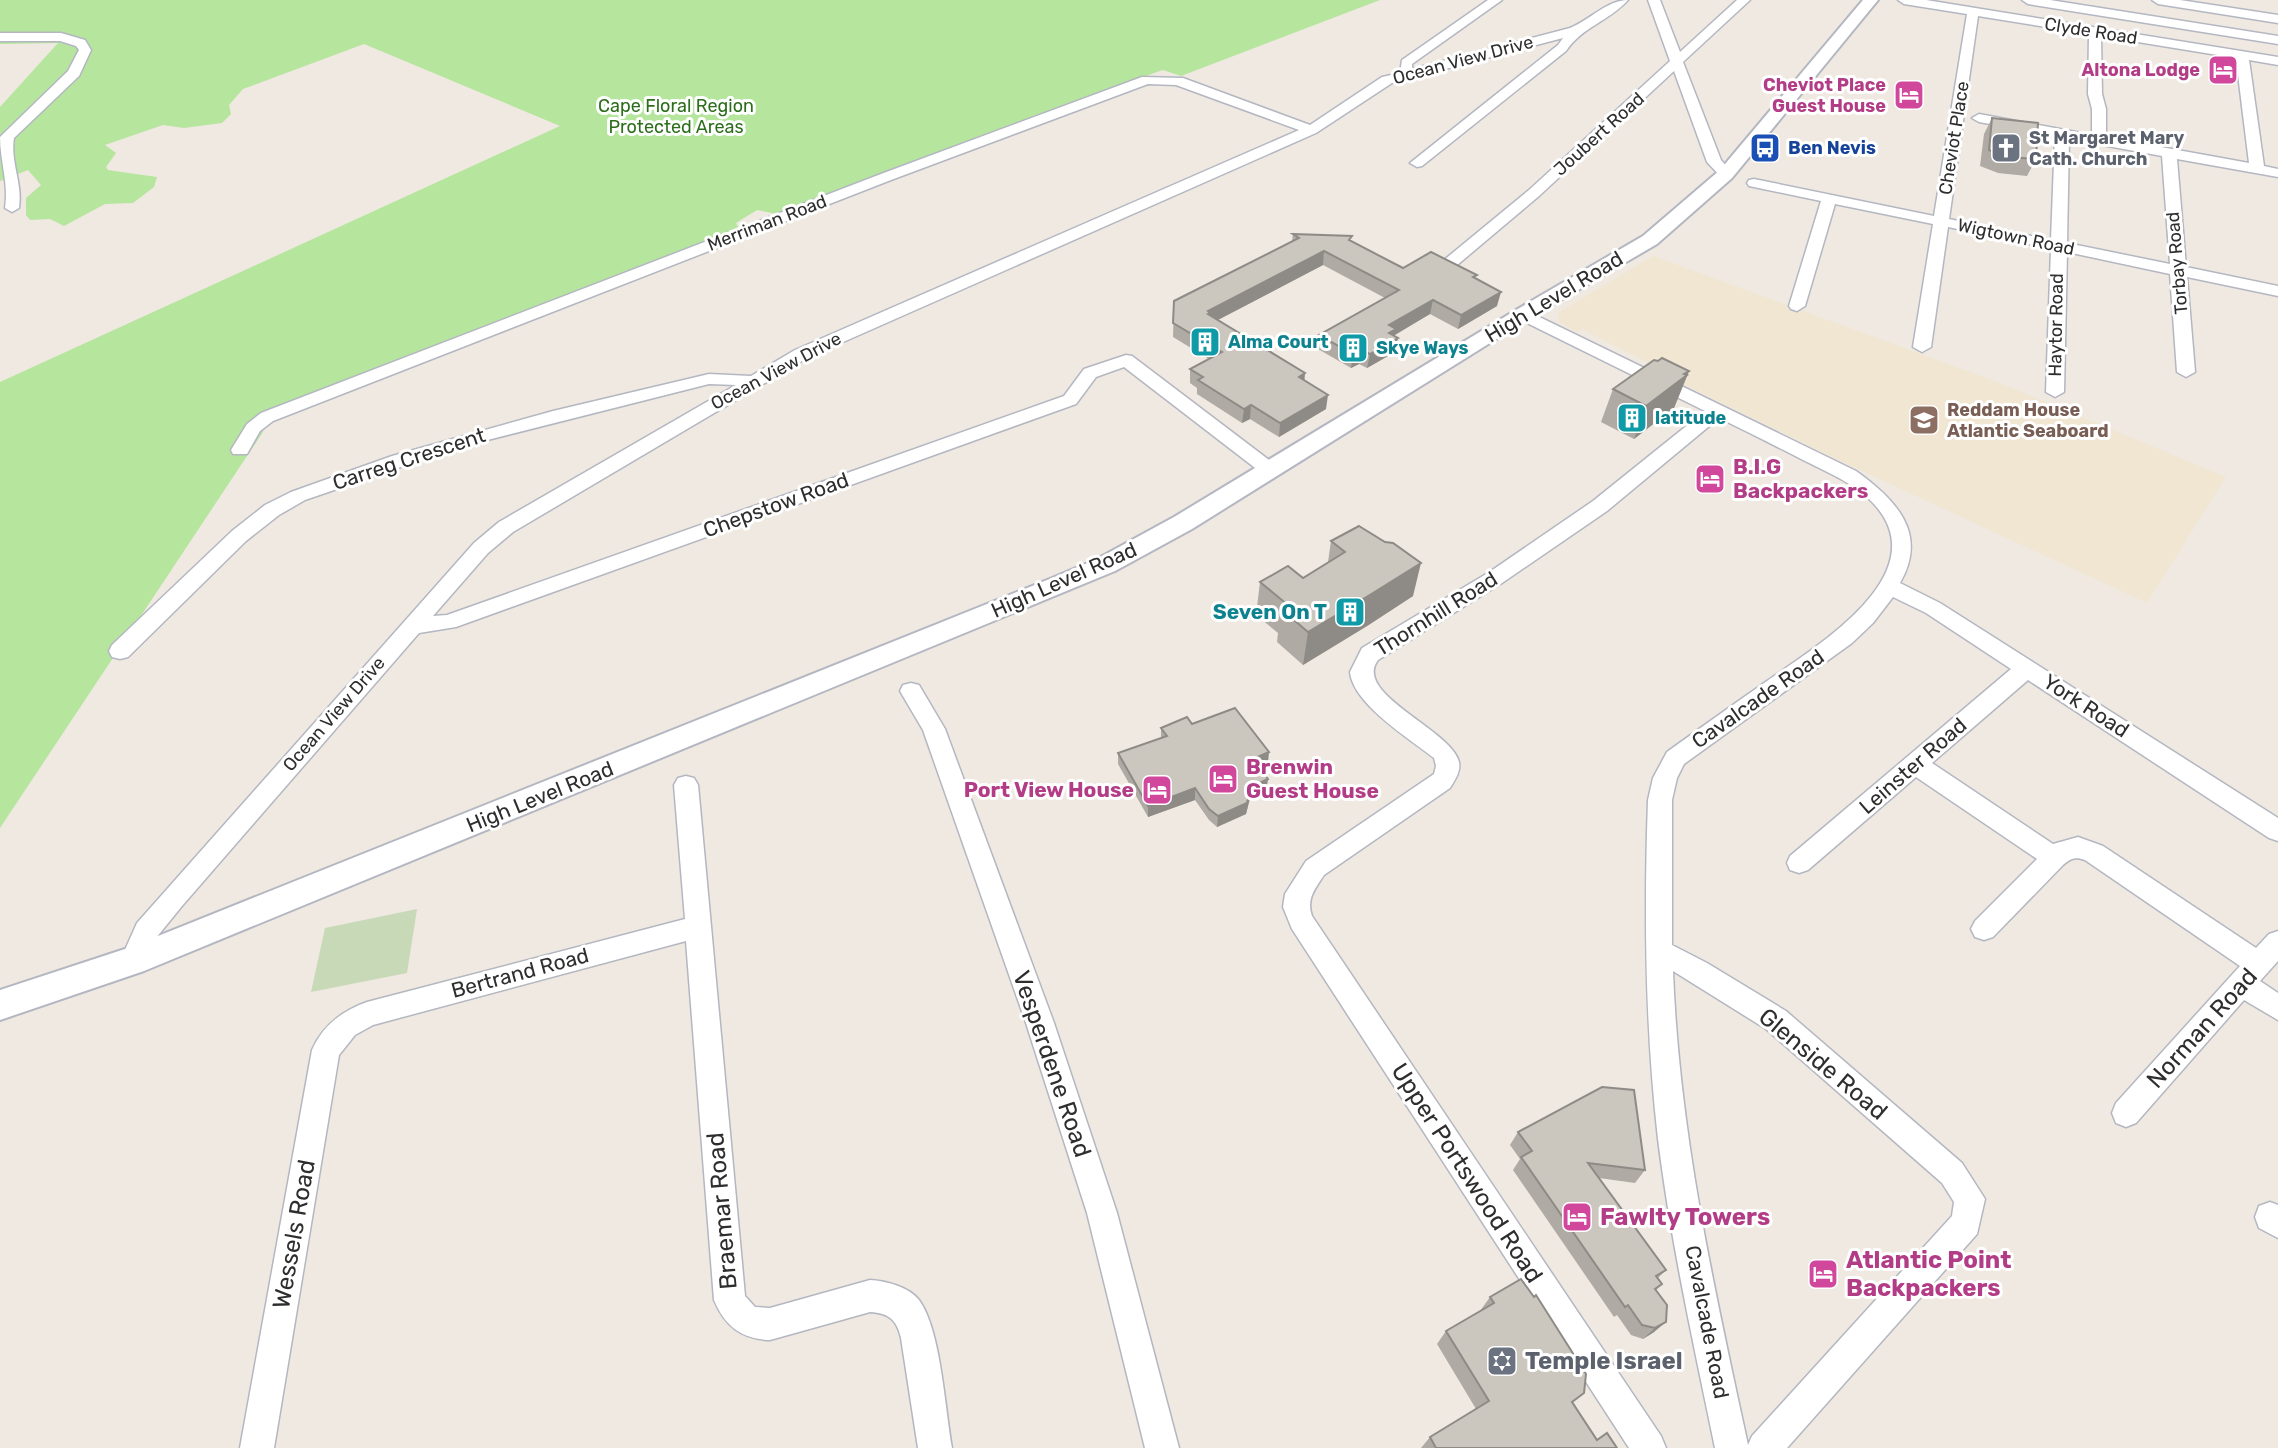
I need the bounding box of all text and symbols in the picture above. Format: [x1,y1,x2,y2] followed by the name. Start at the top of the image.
[2043,13,2139,49] street label: Clyde Road
[1390,31,1536,89] street label: Ocean View Drive
[2206,53,2240,87] hotel icon: Altona Lodge
[2081,59,2200,81] place label: Altona Lodge
[1763,74,1886,117] place label: Cheviot Place Guest House
[1892,78,1926,112] hotel icon: Cheviot Place Guest House
[1934,80,1974,196] street label: Cheviot Place
[1549,88,1649,180] street label: Joubert Road
[598,95,754,138] park label: Cape Floral Region Protected Areas
[2029,127,2185,170] place label: St Margaret Mary Cath. Church
[1748,131,1782,165] bus stop icon: Ben Nevis
[1989,131,2023,165] church icon: St Margaret Mary Cath. Church
[1788,137,1876,159] place label: Ben Nevis
[704,190,830,256] street label: Merriman Road
[2162,211,2192,315] street label: Torbay Road
[1955,214,2077,260] street label: Wigtown Road
[1480,246,1627,348] street label: High Level Road
[2044,273,2068,377] street label: Haytor Road
[1188,325,1222,359] building icon: Alma Court
[707,327,845,415] street label: Ocean View Drive
[1228,331,1329,353] place label: Alma Court
[1336,331,1370,365] building icon: Skye Ways
[1376,337,1469,359] place label: Skye Ways
[1947,399,2109,442] place label: Reddam House Atlantic Seaboard
[1615,401,1649,435] building icon: latitude
[1907,403,1941,437] school or university icon: Reddam House Atlantic Seaboard
[1655,407,1727,429] place label: latitude
[329,422,488,495] street label: Carreg Crescent
[1733,454,1868,503] place label: B.I.G Backpackers
[1693,462,1727,496] hotel icon: B.I.G Backpackers
[700,467,852,542] street label: Chepstow Road
[987,536,1140,623] street label: High Level Road
[1370,566,1502,661] street label: Thornhill Road
[1333,595,1367,629] building icon: Seven On T
[1213,599,1327,624] place label: Seven On T
[1687,644,1829,753] street label: Cavalcade Road
[278,652,390,776] street label: Ocean View Drive
[2039,669,2134,743] street label: York Road
[1854,712,1972,819] street label: Leinster Road
[1246,754,1379,803] place label: Brenwin Guest House
[463,756,617,837] street label: High Level Road
[1206,762,1240,796] hotel icon: Brenwin Guest House
[1140,773,1174,807] hotel icon: Port View House
[964,777,1134,802] place label: Port View House
[448,942,591,1003] street label: Bertrand Road
[2141,962,2263,1094] street label: Norman Road
[1007,967,1097,1161] street label: Vesperdene Road
[1753,1002,1893,1126] street label: Glenside Road
[1385,1058,1549,1288] street label: Upper Portswood Road
[701,1131,743,1291] street label: Braemar Road
[267,1157,321,1311] street label: Wessels Road
[1560,1200,1594,1234] hotel icon: Fawlty Towers
[1600,1203,1770,1231] place label: Fawlty Towers
[1680,1243,1735,1401] street label: Cavalcade Road
[1846,1246,2011,1302] place label: Atlantic Point Backpackers
[1806,1257,1840,1291] hotel icon: Atlantic Point Backpackers
[1485,1344,1519,1378] synagogue icon: Temple Israel
[1525,1347,1683,1375] place label: Temple Israel

